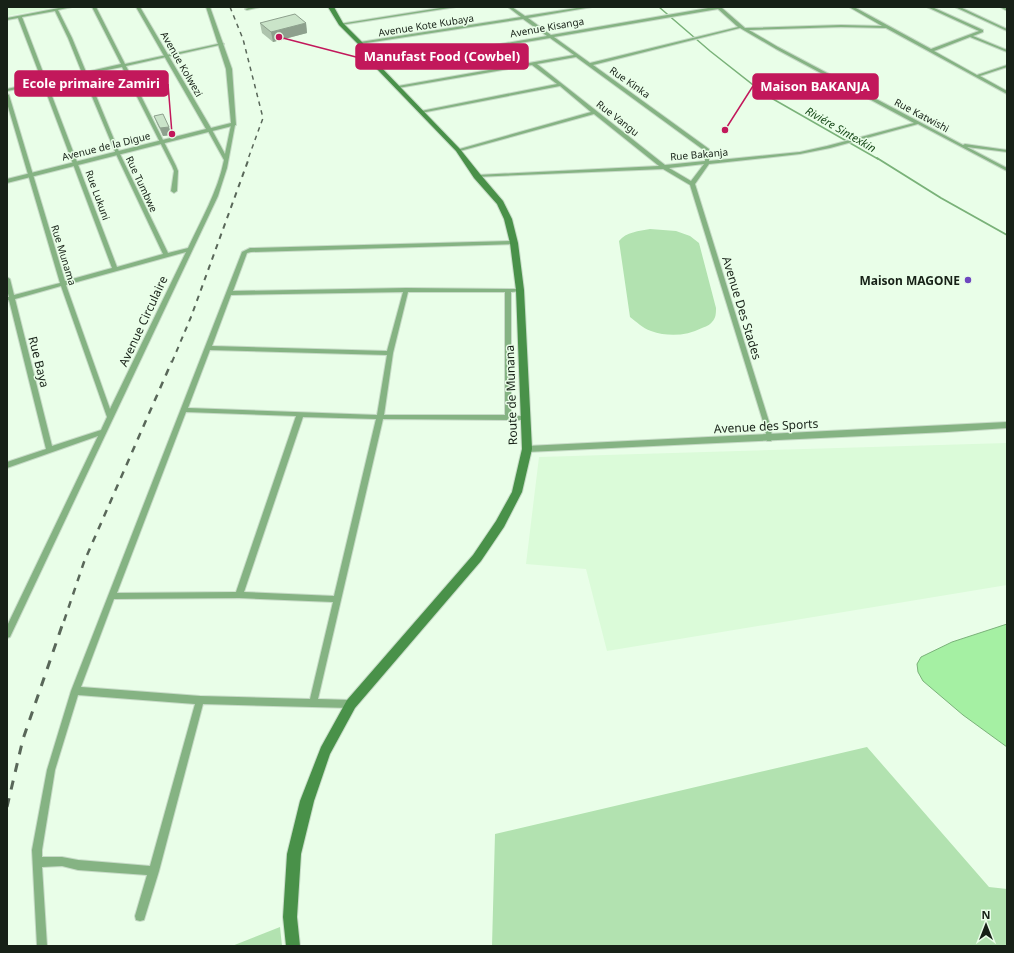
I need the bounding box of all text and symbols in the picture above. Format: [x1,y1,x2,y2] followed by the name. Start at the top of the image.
[377,11,475,39] street label: Avenue Kote Kubaya
[509,14,585,40] street label: Avenue Kisanga
[158,29,206,99] street label: Avenue Kolwezi
[356,44,528,69] callout: Manufast Food (Cowbel)
[364,47,520,65] text: Manufast Food (Cowbel)
[607,63,653,101] street label: Rue Kinka
[15,71,168,96] callout: Ecole primaire Zamiri
[22,74,160,92] text: Ecole primaire Zamiri
[753,74,878,99] callout: Maison BAKANJA
[760,77,870,95] text: Maison BAKANJA
[892,95,952,135] street label: Rue Katwishi
[594,97,642,139] street label: Rue Vangu
[803,103,879,155] water label: Riviére Sintexkin
[60,128,152,164] street label: Avenue de la Digue
[669,144,729,164] street label: Rue Bakanja
[123,154,161,215] street label: Rue Tumbwe
[82,168,114,222] street label: Rue Lukuni
[48,223,80,287] street label: Rue Munama
[718,254,766,362] street label: Avenue Des Stades
[859,272,960,289] place label: Maison MAGONE
[115,273,172,369] street label: Avenue Circulaire
[963,275,973,285] marker: Maison MAGONE
[24,335,54,389] street label: Rue Baya
[501,345,521,445] street label: Route de Munana
[713,415,819,437] street label: Avenue des Sports
[966,905,1006,945] north arrow
[982,907,990,922] text: N

